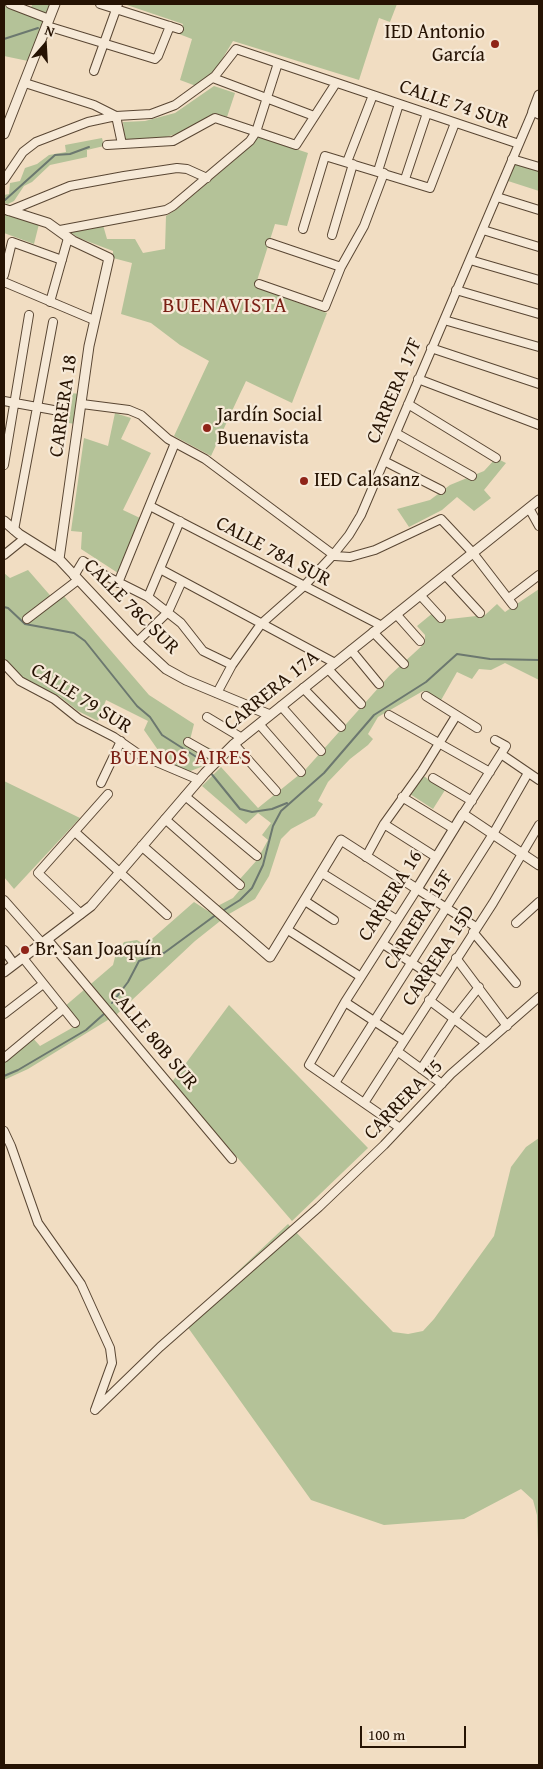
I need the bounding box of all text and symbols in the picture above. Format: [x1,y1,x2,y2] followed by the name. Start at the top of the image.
[20,20,70,70] north arrow
[42,20,58,42] text: N
[385,21,485,68] place label: IED Antonio García
[489,38,501,50] marker: IED Antonio García
[396,75,512,135] street label: CALLE 74 SUR
[161,294,289,320] district label: BUENAVISTA
[362,334,428,448] street label: CARRERA 17F
[45,353,83,459] street label: CARRERA 18
[217,404,322,451] place label: Jardín Social Buenavista
[201,422,213,434] marker: Jardín Social Buenavista
[314,469,420,493] place label: IED Calasanz
[298,475,310,487] marker: IED Calasanz
[211,512,335,592] street label: CALLE 78A SUR
[78,554,184,660] street label: CALLE 78C SUR
[220,645,324,737] street label: CARRERA 17A
[26,658,136,740] street label: CALLE 79 SUR
[109,746,253,772] district label: BUENOS AIRES
[354,846,428,946] street label: CARRERA 16
[379,866,459,974] street label: CARRERA 15F
[398,901,480,1011] street label: CARRERA 15D
[35,938,161,962] place label: Br. San Joaquín
[19,944,31,956] marker: Br. San Joaquín
[103,983,203,1095] street label: CALLE 80B SUR
[360,1055,448,1145] street label: CARRERA 15
[363,1716,469,1748] scale bar
[368,1724,405,1745] text: 100 m

